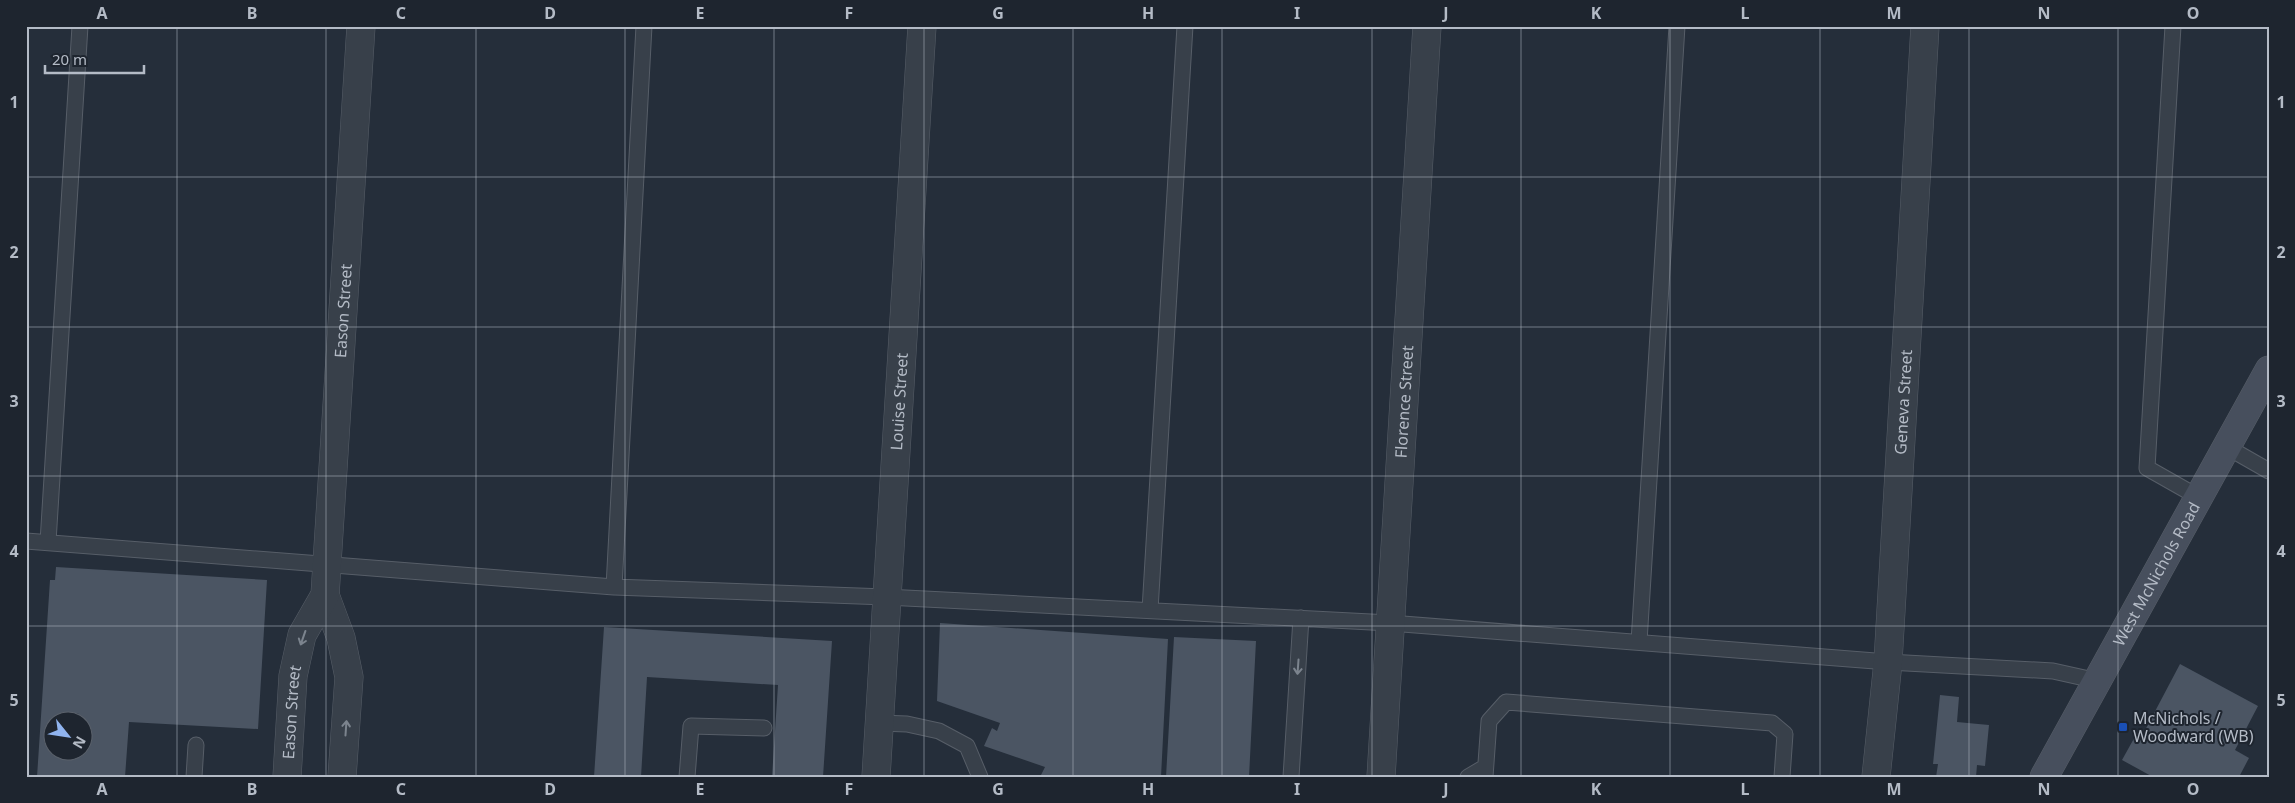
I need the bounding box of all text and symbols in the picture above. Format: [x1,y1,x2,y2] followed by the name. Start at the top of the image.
[96,2,108,24] text: A
[247,2,257,24] text: B
[396,2,406,24] text: C
[544,2,556,24] text: D
[696,2,705,24] text: E
[845,2,853,24] text: F
[992,2,1004,24] text: G
[1142,2,1154,24] text: H
[1294,2,1300,24] text: I
[1441,2,1449,24] text: J
[1591,2,1602,24] text: K
[1741,2,1750,24] text: L
[1886,2,1902,24] text: M
[2037,2,2051,24] text: N
[2187,2,2199,24] text: O
[45,42,144,74] scale bar
[52,49,87,69] text: 20 m
[9,91,19,113] text: 1
[2276,91,2286,113] text: 1
[9,241,19,263] text: 2
[2276,241,2286,263] text: 2
[329,263,357,358] street label: Eason Street
[1390,344,1418,459] street label: Florence Street
[1889,349,1917,455] street label: Geneva Street
[885,352,913,451] street label: Louise Street
[9,390,19,412] text: 3
[2276,390,2286,412] text: 3
[2108,498,2205,650] street label: West McNichols Road
[9,540,19,562] text: 4
[2276,540,2286,562] text: 4
[297,630,307,646] one-way arrow
[1293,658,1302,674] one-way arrow
[277,663,306,760] street label: Eason Street
[9,689,19,711] text: 5
[2276,689,2286,711] text: 5
[2133,707,2254,747] place label: McNichols / Woodward (WB)
[42,710,92,760] north arrow
[341,720,350,736] one-way arrow
[2117,721,2129,733] marker: McNichols / Woodward (WB)
[69,733,91,752] text: N
[96,778,108,800] text: A
[247,778,257,800] text: B
[396,778,406,800] text: C
[544,778,556,800] text: D
[696,778,705,800] text: E
[845,778,853,800] text: F
[992,778,1004,800] text: G
[1142,778,1154,800] text: H
[1294,778,1300,800] text: I
[1441,778,1449,800] text: J
[1591,778,1602,800] text: K
[1741,778,1750,800] text: L
[1886,778,1902,800] text: M
[2037,778,2051,800] text: N
[2187,778,2199,800] text: O

